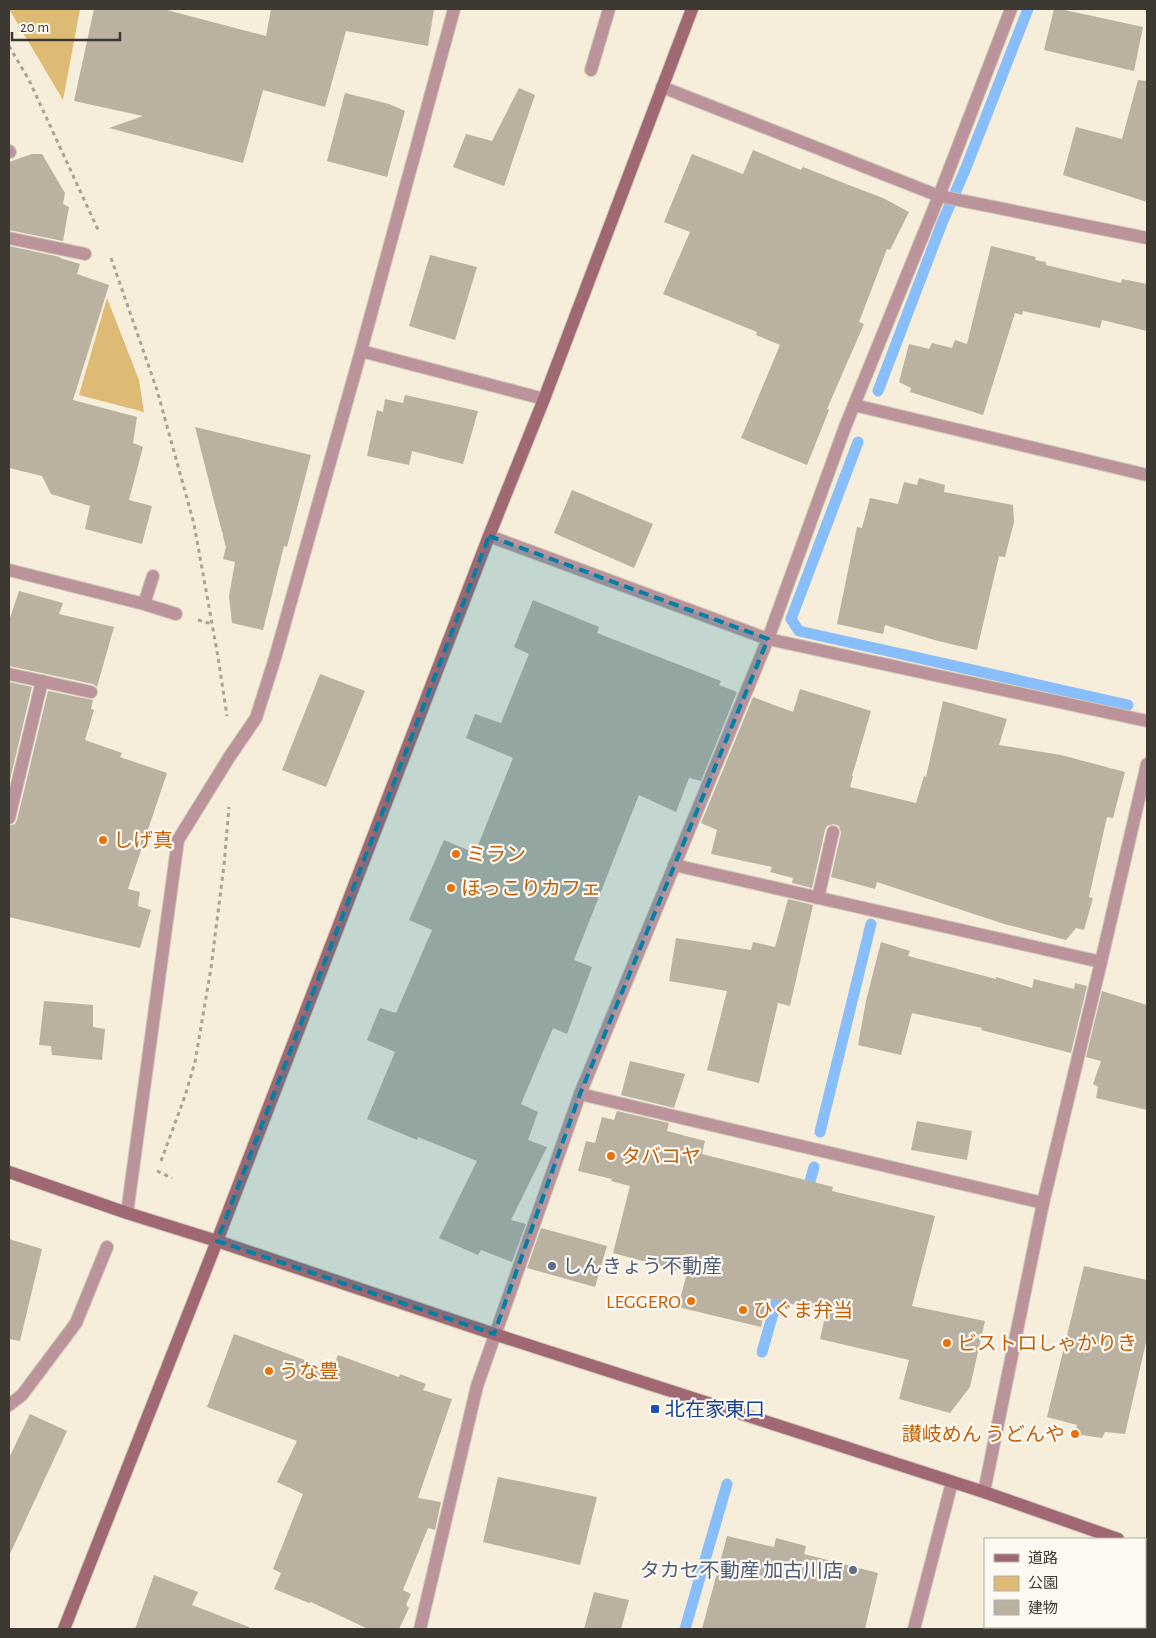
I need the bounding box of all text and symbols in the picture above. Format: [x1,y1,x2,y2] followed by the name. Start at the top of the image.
[12,10,120,42] scale bar
[20,20,49,35] text: 20 m
[113,830,173,851] place label: しげ真
[97,834,109,846] marker: しげ真
[466,845,526,865] place label: ミラン
[450,848,462,860] marker: ミラン
[461,879,601,899] place label: ほっこりカフェ
[445,882,457,894] marker: ほっこりカフェ
[621,1146,701,1167] place label: タバコヤ
[605,1150,617,1162] marker: タバコヤ
[562,1256,722,1277] place label: しんきょう不動産
[546,1260,558,1272] marker: しんきょう不動産
[606,1292,681,1312] place label: LEGGERO
[685,1295,697,1307] marker: LEGGERO
[753,1300,853,1321] place label: ひぐま弁当
[737,1304,749,1316] marker: ひぐま弁当
[957,1333,1137,1354] place label: ビストロしゃかりき
[941,1337,953,1349] marker: ビストロしゃかりき
[279,1361,339,1382] place label: うな豊
[263,1365,275,1377] marker: うな豊
[665,1399,765,1420] place label: 北在家東口
[649,1403,661,1415] marker: 北在家東口
[902,1423,1065,1445] place label: 讃岐めん うどんや
[1069,1428,1081,1440] marker: 讃岐めん うどんや
[984,1538,1146,1628] legend
[1028,1550,1058,1566] text: 道路
[640,1560,843,1581] place label: タカセ不動産 加古川店
[847,1564,859,1576] marker: タカセ不動産 加古川店
[1028,1575,1058,1591] text: 公園
[1028,1600,1058,1616] text: 建物

